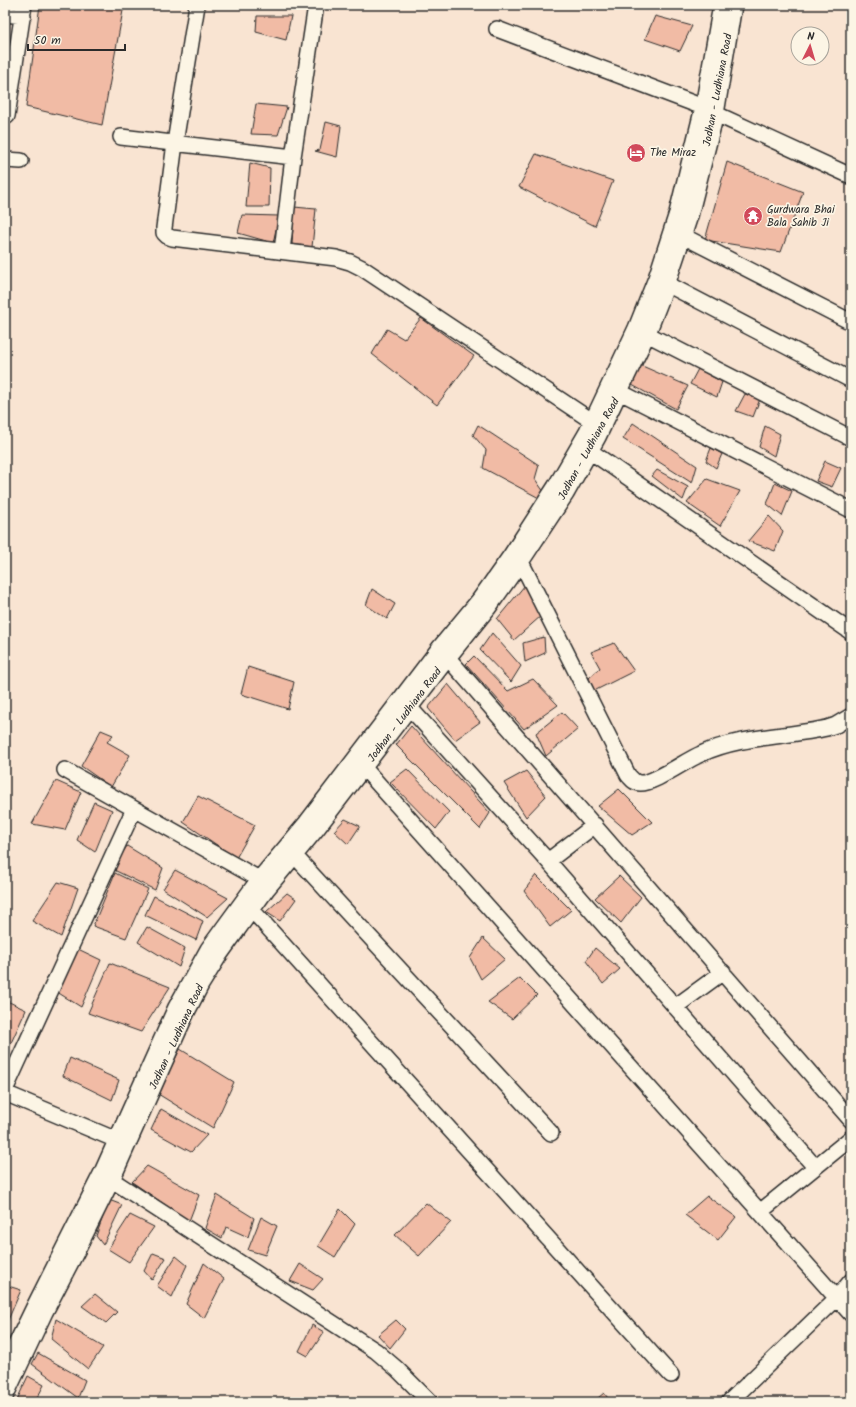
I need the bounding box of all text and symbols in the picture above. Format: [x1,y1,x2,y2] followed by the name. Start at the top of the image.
[28,26,125,52] scale bar
[790,26,830,66] north arrow
[807,28,815,46] text: N
[34,31,61,50] text: 50 m
[698,32,738,148] street label: Jodhan - Ludhiana Road
[625,142,647,164] hotel icon: The Miraz
[650,144,696,162] place label: The Miraz
[767,201,835,232] place label: Gurdwara Bhai Bala Sahib Ji
[742,205,764,227] temple icon: Gurdwara Bhai Bala Sahib Ji
[553,394,625,503] street label: Jodhan - Ludhiana Road
[363,664,447,766] street label: Jodhan - Ludhiana Road
[145,981,210,1093] street label: Jodhan - Ludhiana Road

